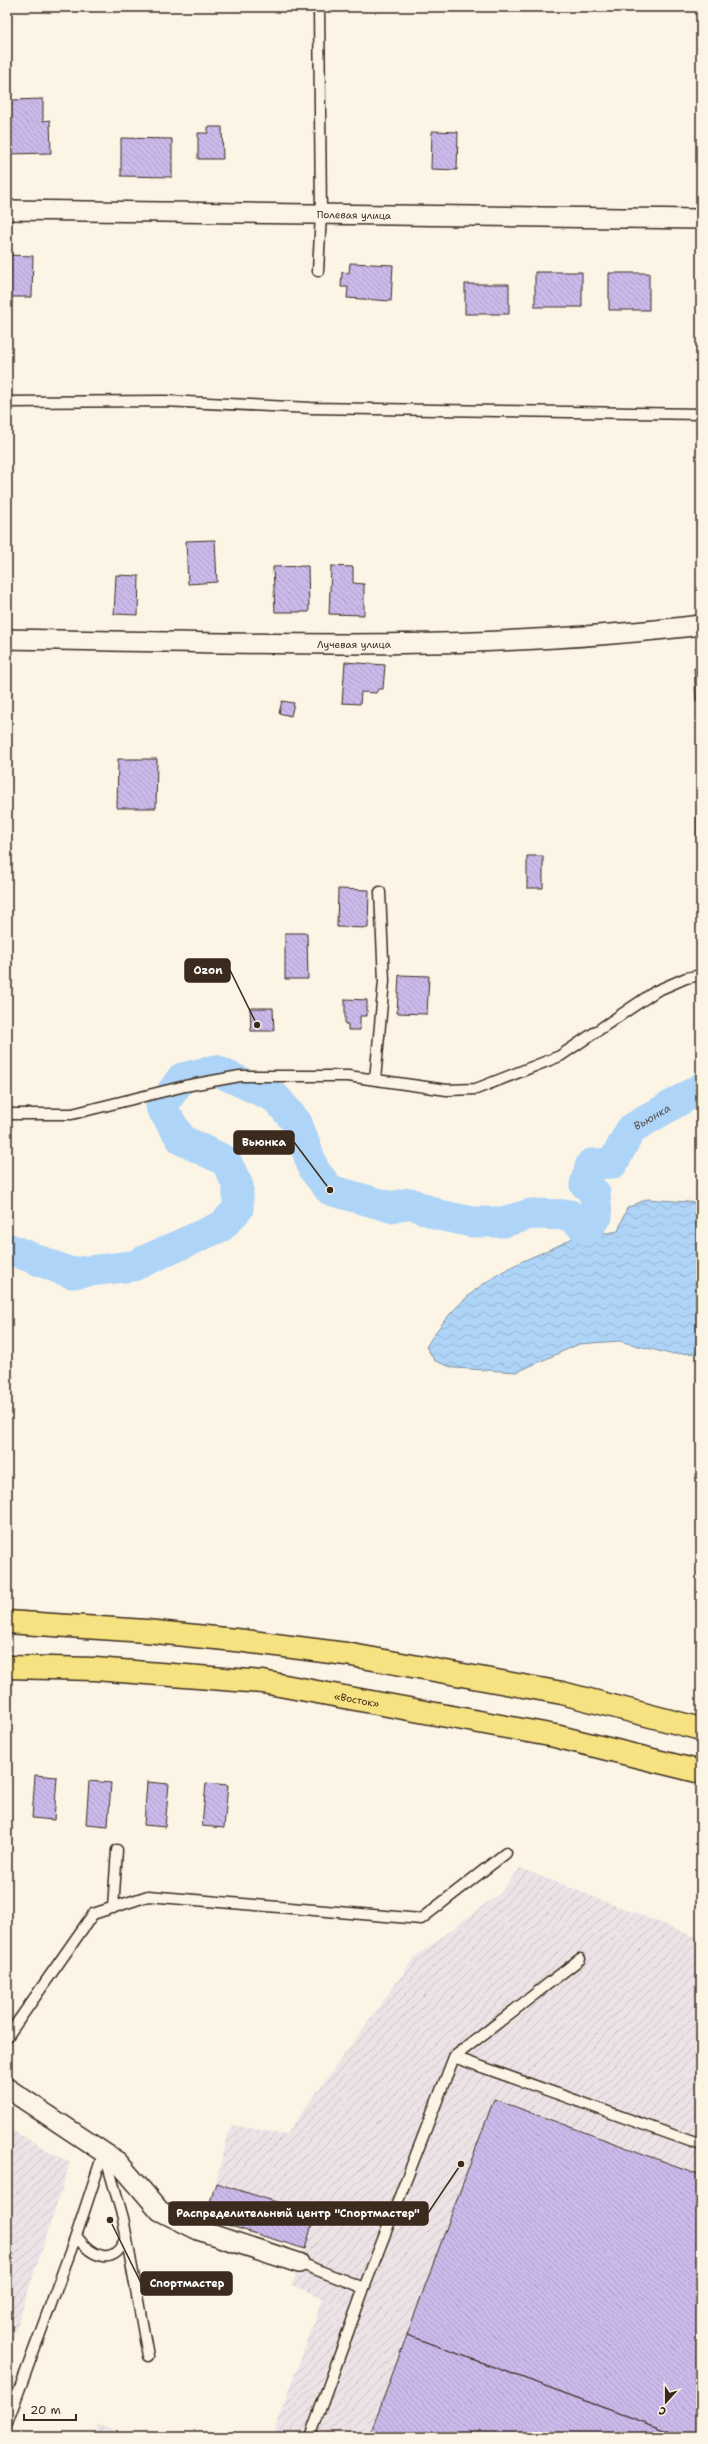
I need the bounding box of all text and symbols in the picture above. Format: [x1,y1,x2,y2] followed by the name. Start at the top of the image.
[317,208,392,221] street label: Полевая улица
[317,637,392,651] street label: Лучевая улица
[185,959,230,982] callout: Ozon
[194,963,223,978] text: Ozon
[630,1100,673,1134] water label: Вьюнка
[234,1131,294,1154] callout: Вьюнка
[242,1135,286,1150] text: Вьюнка
[333,1689,380,1710] street label: «Восток»
[169,2202,428,2225] callout: Распределительный центр "Спортмастер"
[176,2206,420,2221] text: Распределительный центр "Спортмастер"
[141,2272,232,2295] callout: Спортмастер
[150,2276,225,2291] text: Спортмастер
[646,2382,686,2422] north arrow
[24,2396,76,2422] scale bar
[30,2402,61,2418] text: 20 m
[657,2403,668,2419] text: С

